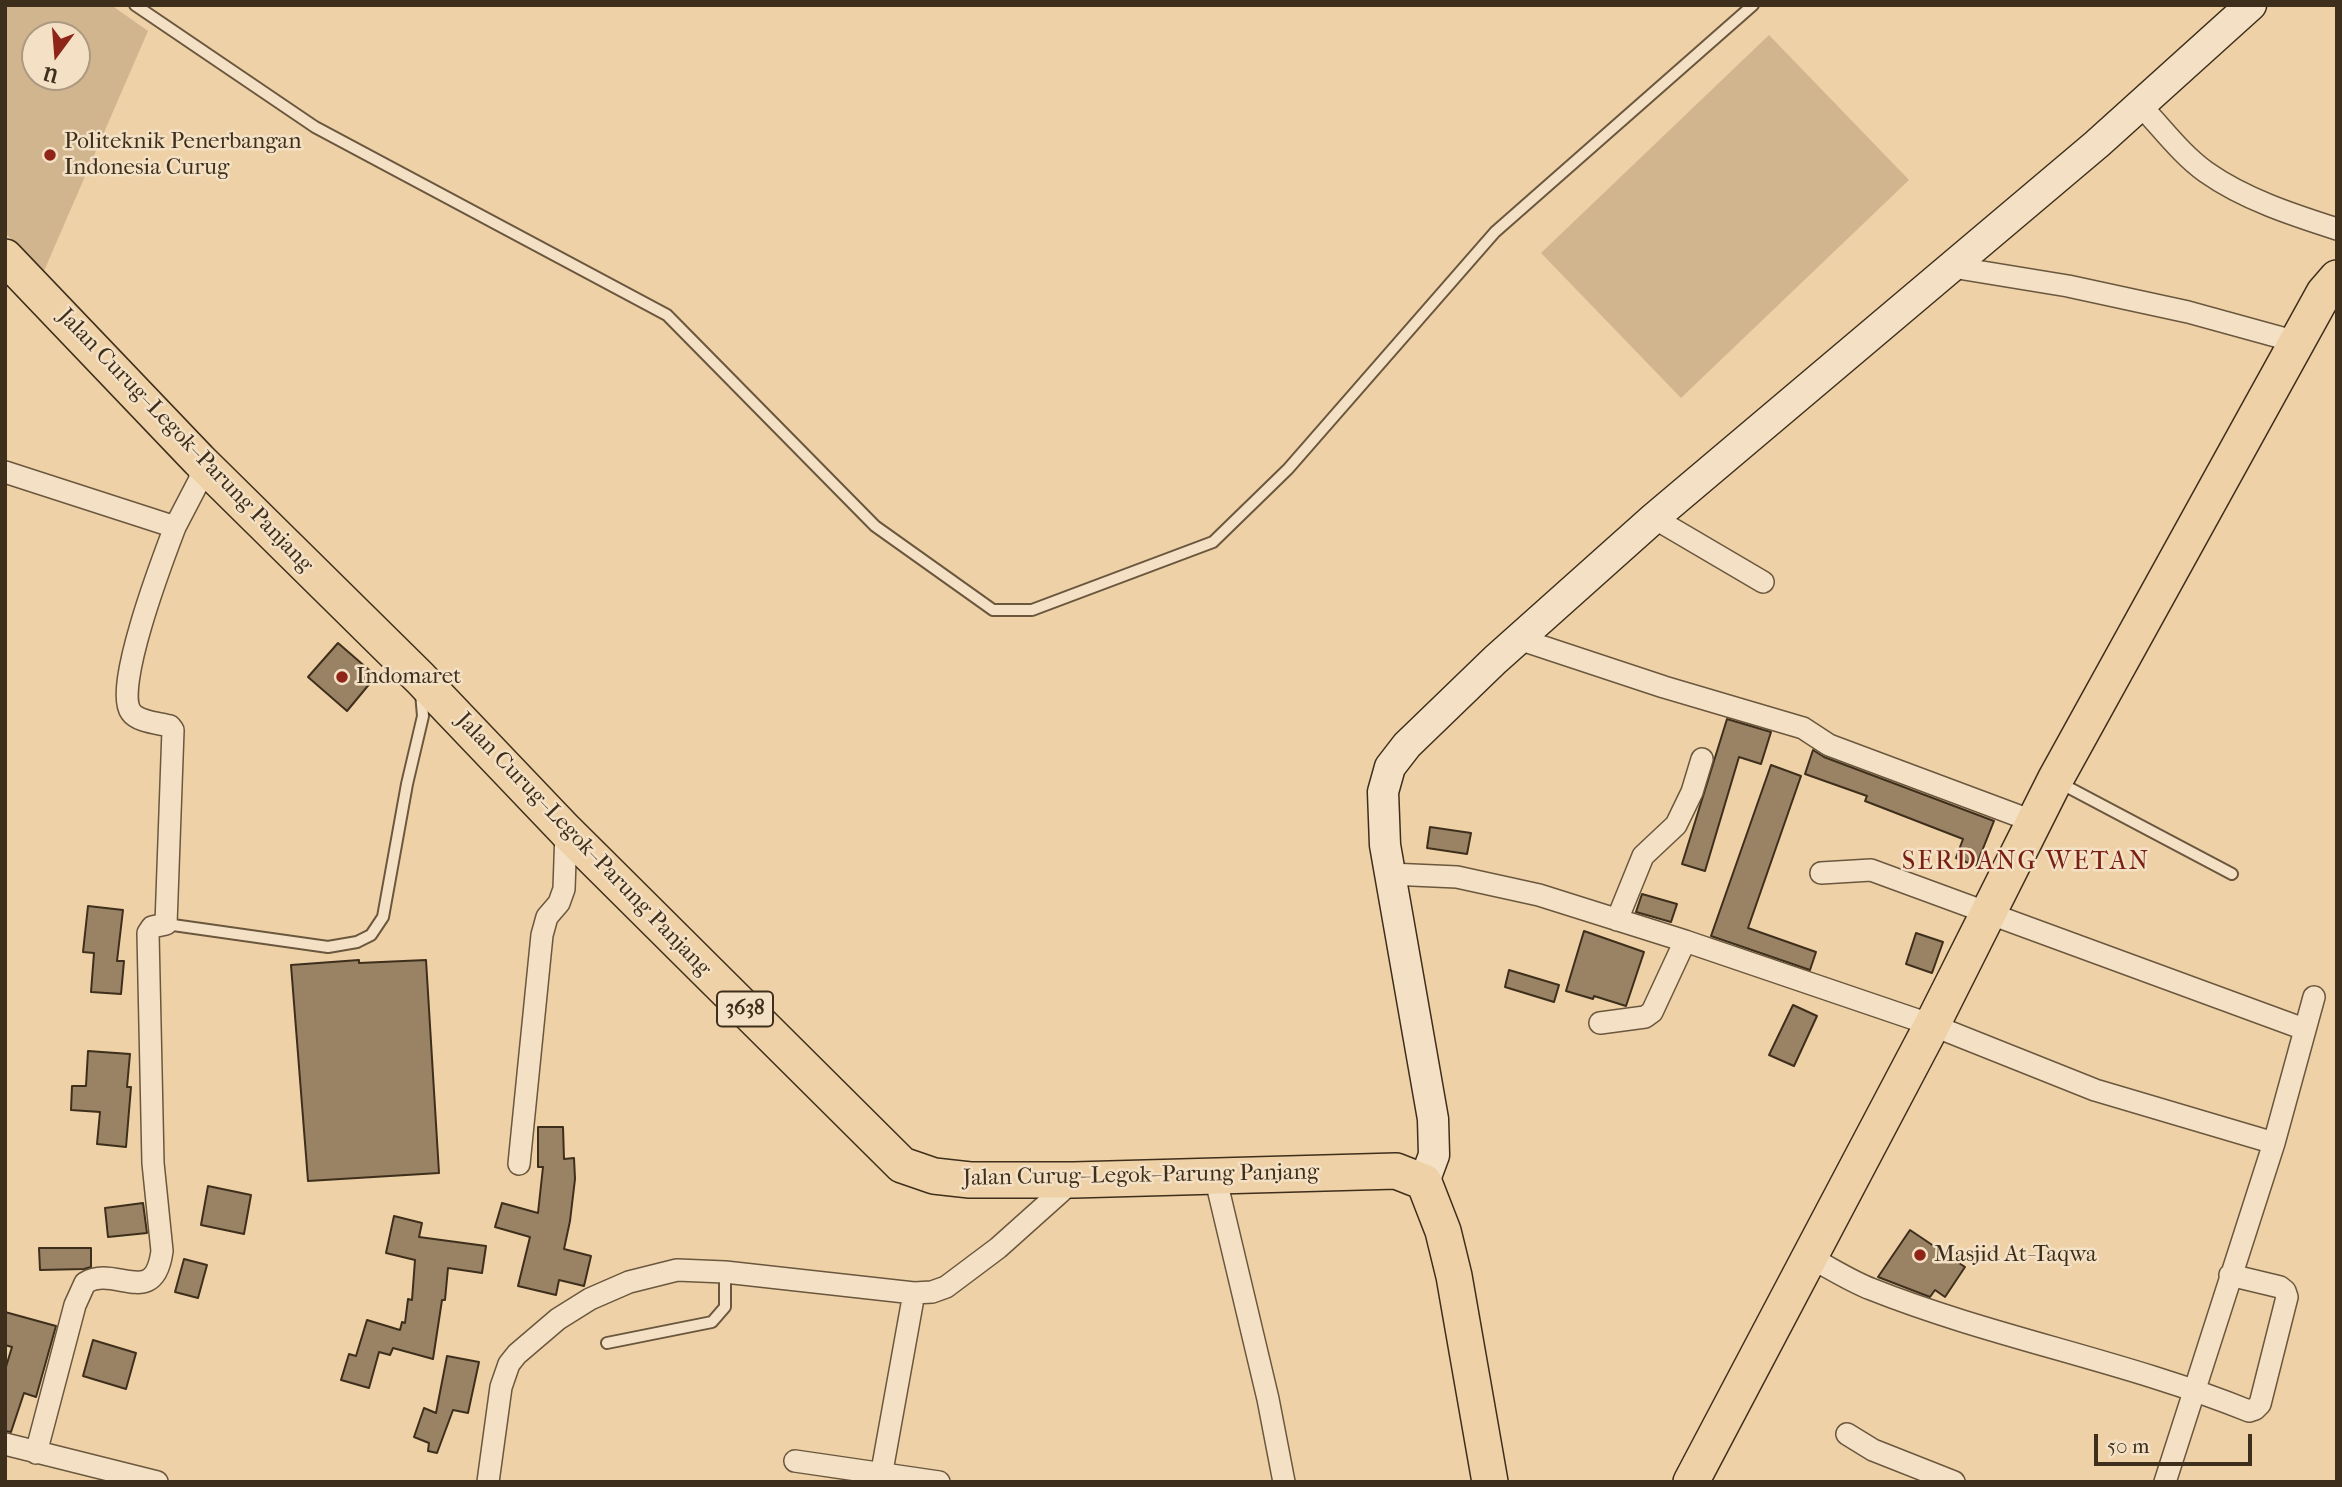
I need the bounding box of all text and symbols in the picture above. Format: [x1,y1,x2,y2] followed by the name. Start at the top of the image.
[21,21,91,91] north arrow
[41,62,61,87] text: U
[64,128,302,182] place label: Politeknik Penerbangan Indonesia Curug
[42,147,58,163] marker: Politeknik Penerbangan Indonesia Curug
[51,303,319,579] street label: Jalan Curug–Legok–Parung Panjang
[356,663,461,691] place label: Indomaret
[334,669,350,685] marker: Indomaret
[449,707,717,983] street label: Jalan Curug–Legok–Parung Panjang
[1903,847,2149,879] district label: SERDANG WETAN
[717,992,773,1026] road number: 3638
[963,1159,1319,1193] street label: Jalan Curug–Legok–Parung Panjang
[1934,1241,2097,1269] place label: Masjid At-Taqwa
[1912,1247,1928,1263] marker: Masjid At-Taqwa
[2097,1420,2254,1464] scale bar
[2107,1434,2150,1458] text: 50 m

